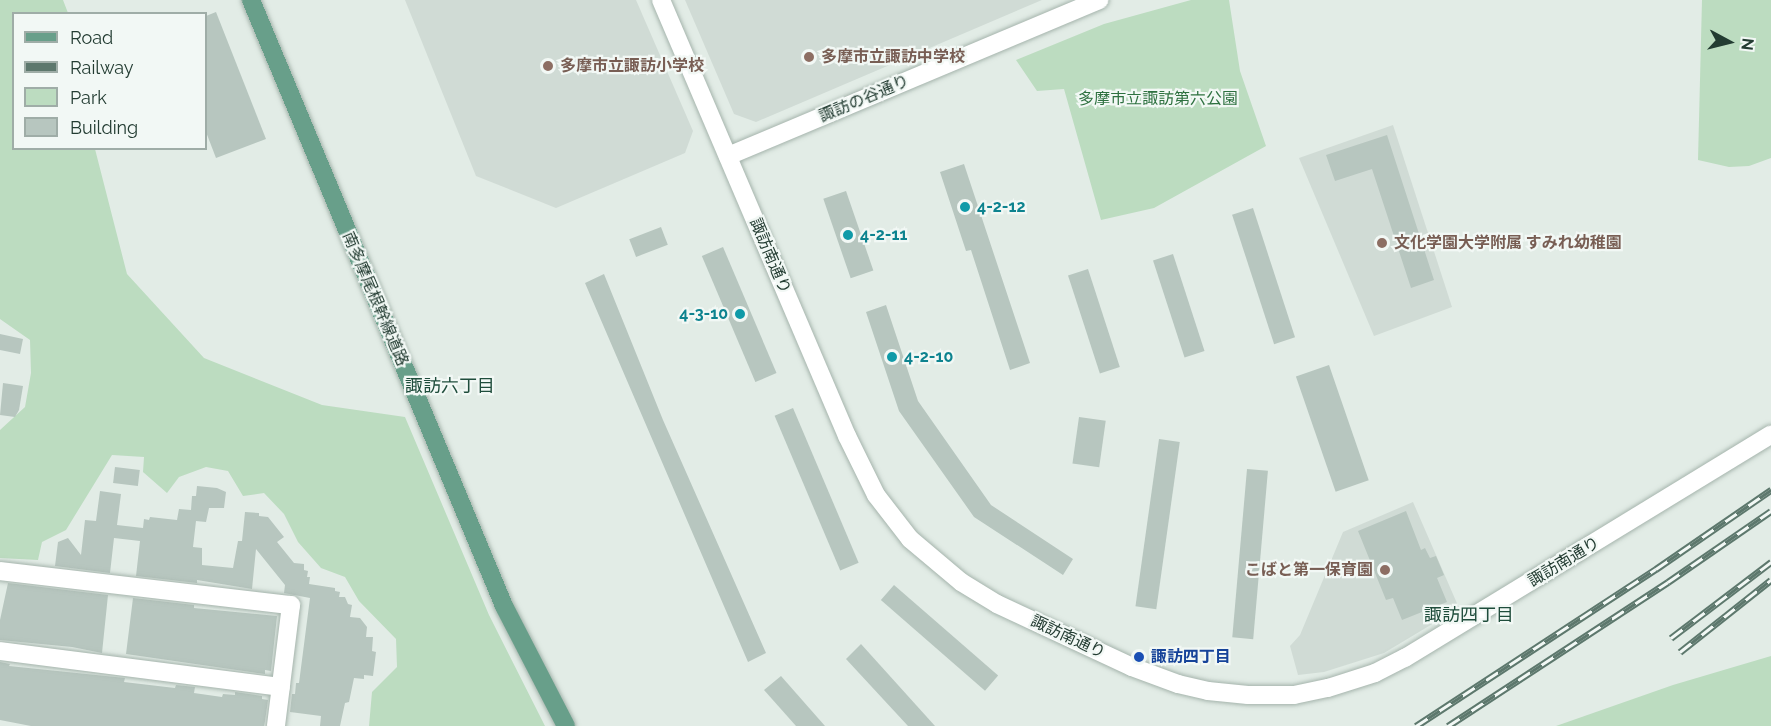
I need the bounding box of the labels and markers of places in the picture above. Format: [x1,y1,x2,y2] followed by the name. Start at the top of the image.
[821,47,965,67] place label: 多摩市立諏訪中学校
[802,50,816,64] marker: 多摩市立諏訪中学校
[560,56,704,76] place label: 多摩市立諏訪小学校
[541,59,555,73] marker: 多摩市立諏訪小学校
[977,197,1025,217] place label: 4-2-12
[958,200,972,214] marker: 4-2-12
[860,225,907,245] place label: 4-2-11
[841,228,855,242] marker: 4-2-11
[1394,233,1622,253] place label: 文化学園大学附属 すみれ幼稚園
[1375,236,1389,250] marker: 文化学園大学附属 すみれ幼稚園
[679,304,728,324] place label: 4-3-10
[733,307,747,321] marker: 4-3-10
[904,347,953,367] place label: 4-2-10
[885,350,899,364] marker: 4-2-10
[1245,560,1373,580] place label: こばと第一保育園
[1378,563,1392,577] marker: こばと第一保育園
[1151,647,1231,667] place label: 諏訪四丁目
[1132,650,1146,664] marker: 諏訪四丁目

